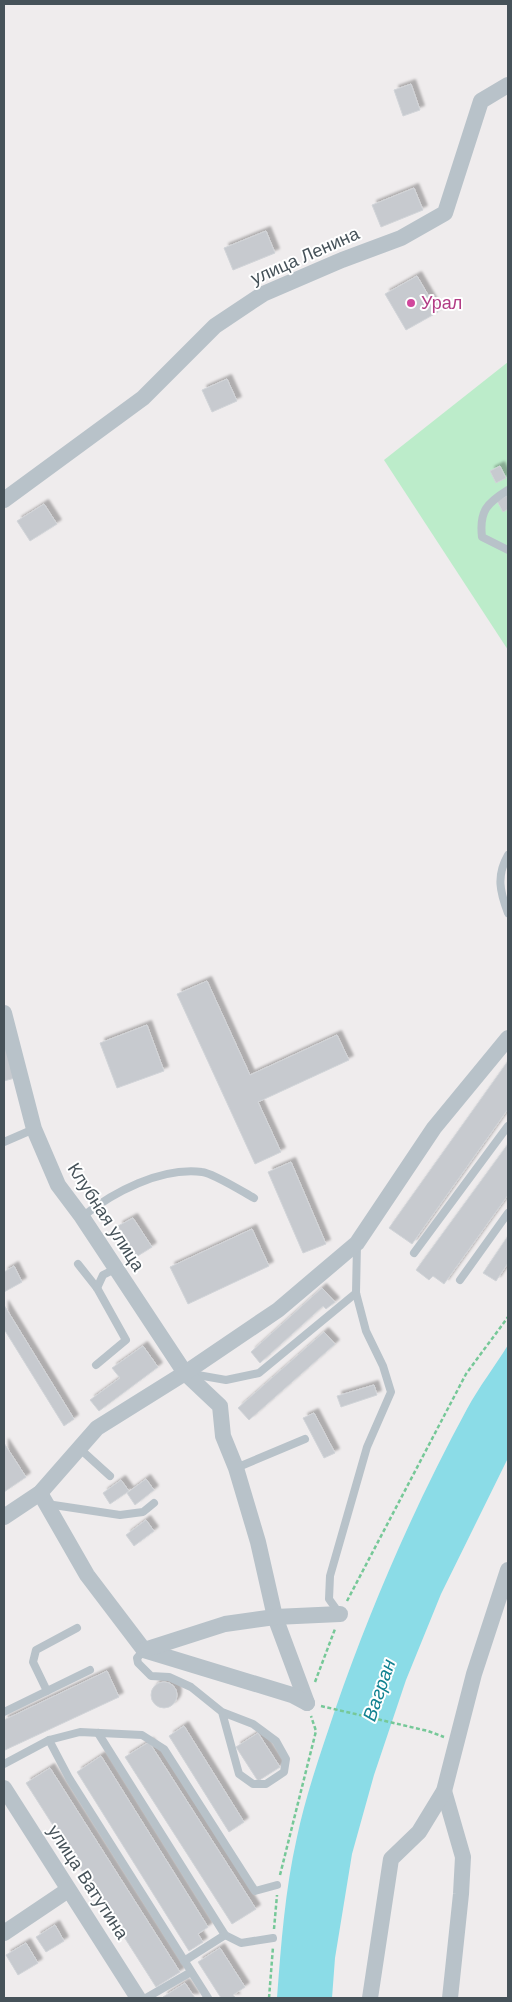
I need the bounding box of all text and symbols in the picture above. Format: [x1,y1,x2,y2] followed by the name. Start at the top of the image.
[248,223,363,289] street label: улица Ленина
[421,293,462,313] place label: Урал
[405,297,417,309] marker: Урал
[64,1159,149,1276] street label: Клубная улица
[359,1656,400,1724] water label: Вагран
[44,1821,133,1944] street label: улица Ватутина

